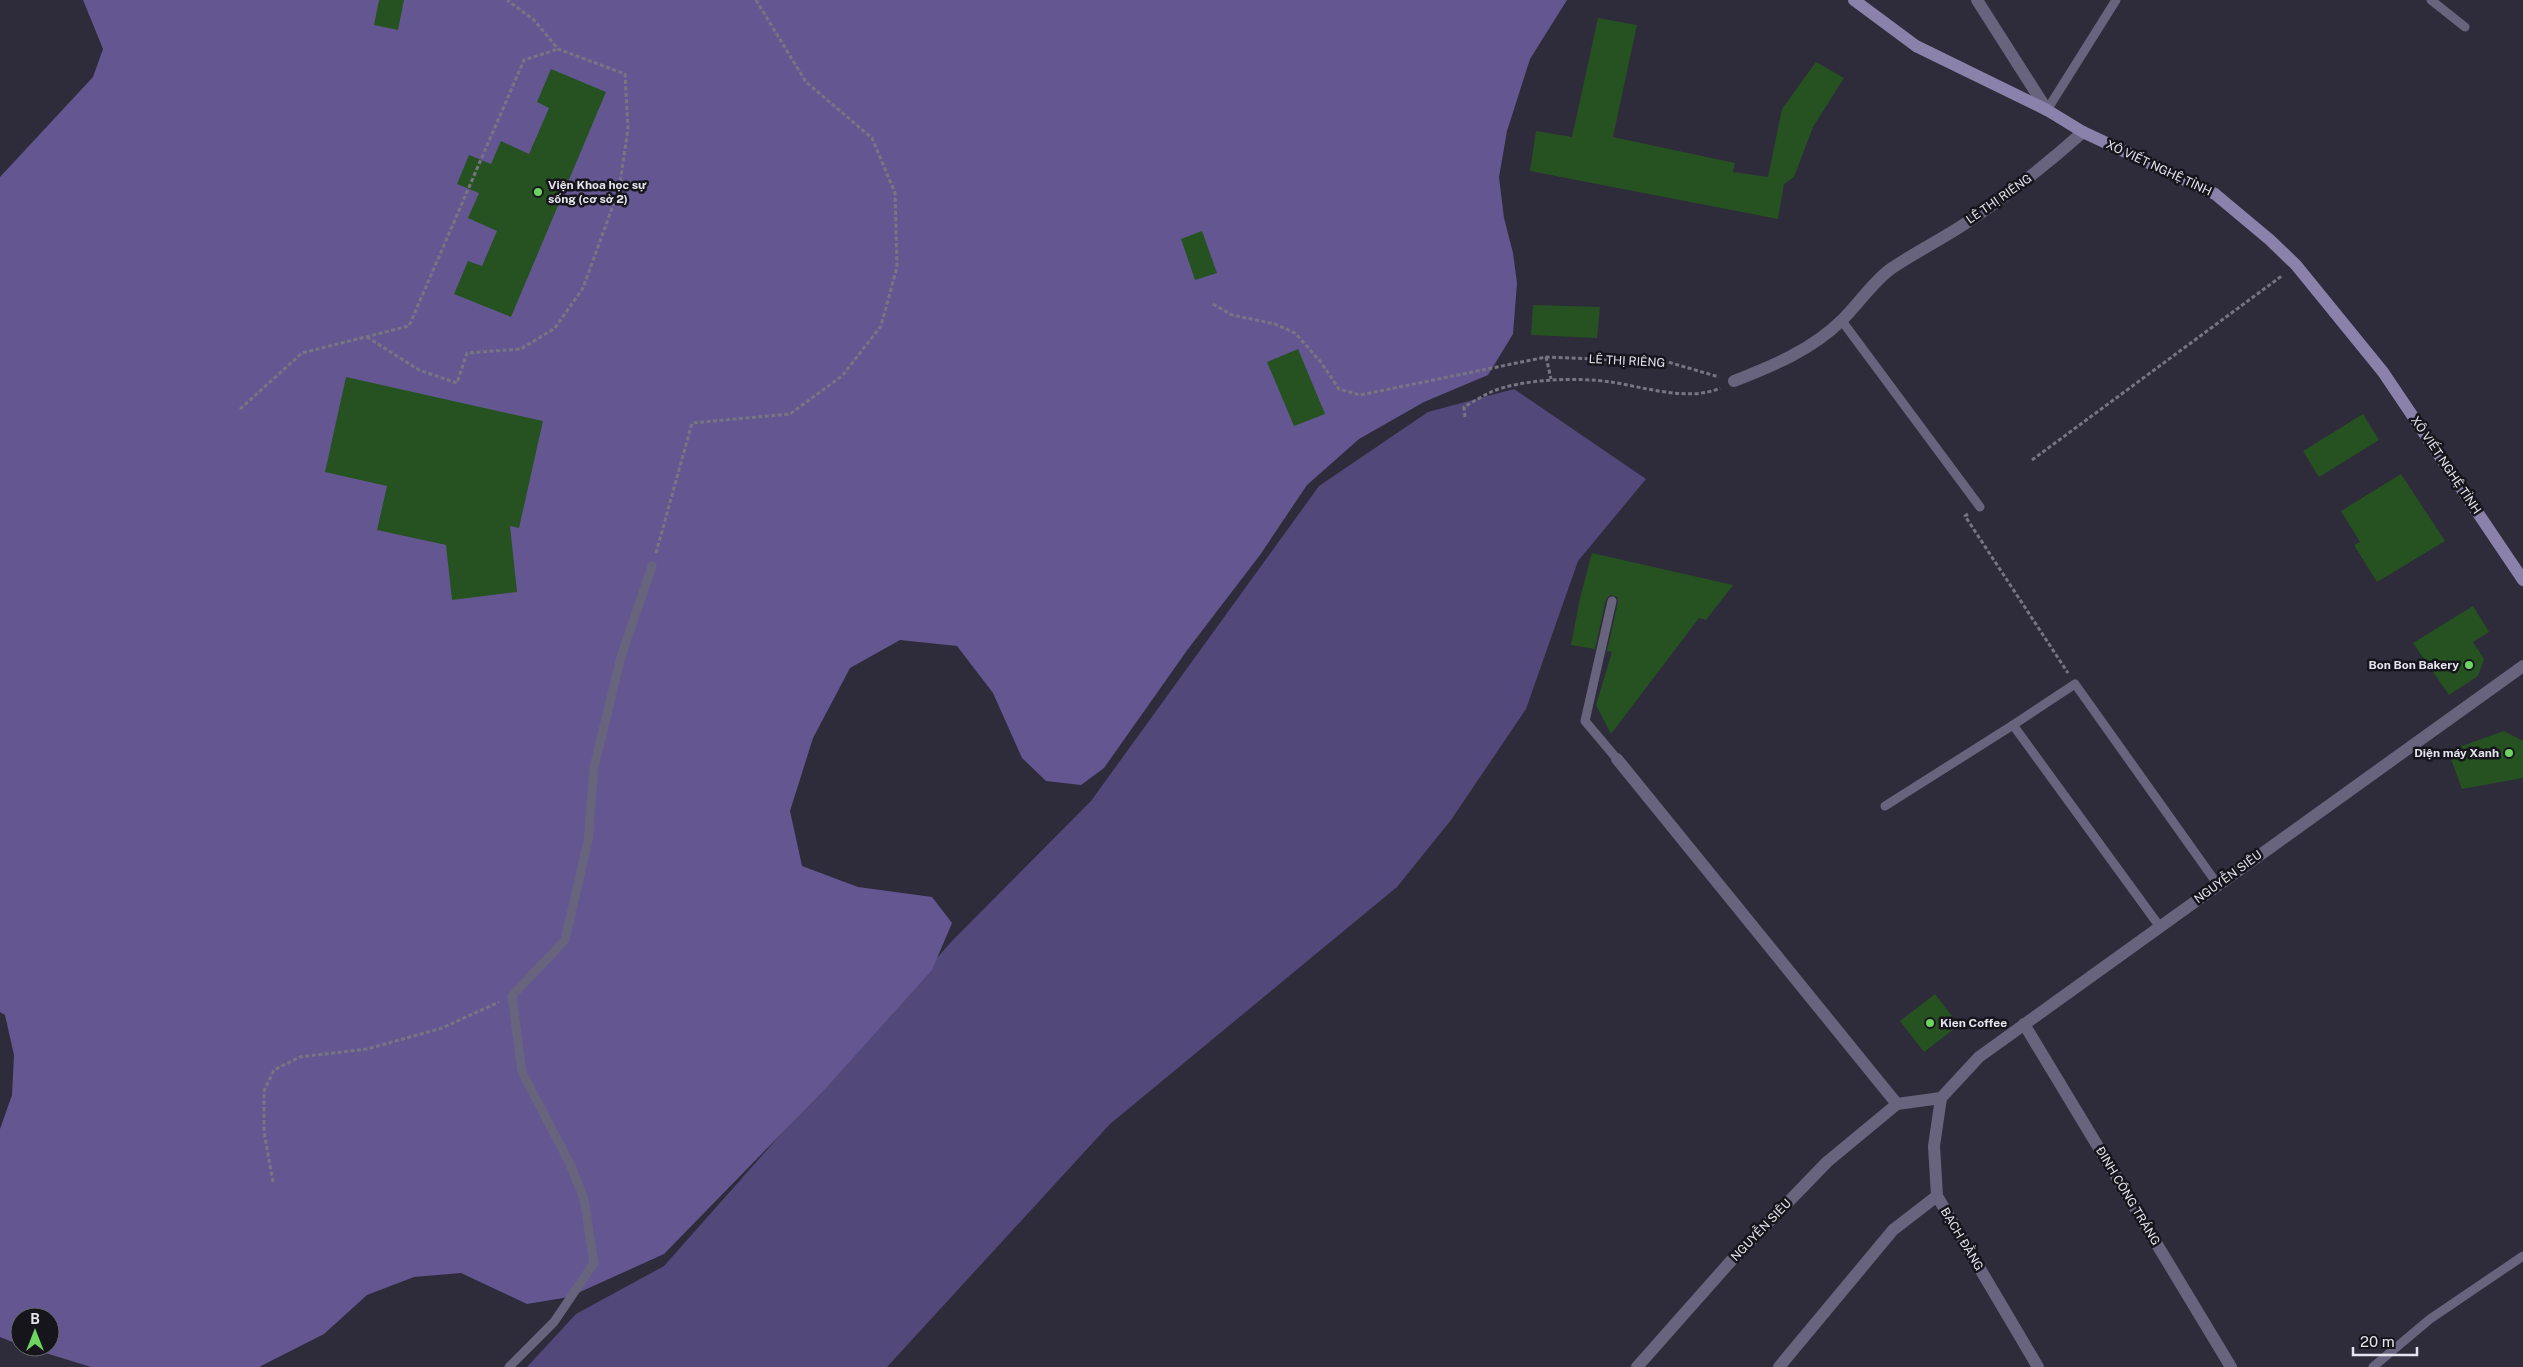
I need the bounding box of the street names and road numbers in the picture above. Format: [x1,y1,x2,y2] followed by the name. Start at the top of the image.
[2104,136,2214,199] street label: XÔ VIẾT NGHỆ TỈNH
[1964,171,2034,227] street label: LÊ THỊ RIÊNG
[1588,352,1666,370] street label: LÊ THỊ RIÊNG
[2408,413,2485,516] street label: XÔ VIẾT NGHỆ TỈNH
[2191,847,2265,906] street label: NGUYỄN SIÊU
[2093,1144,2163,1248] street label: ĐINH CÔNG TRÁNG
[1727,1196,1794,1264] street label: NGUYỄN SIÊU
[1938,1204,1987,1273] street label: BẠCH ĐẰNG

